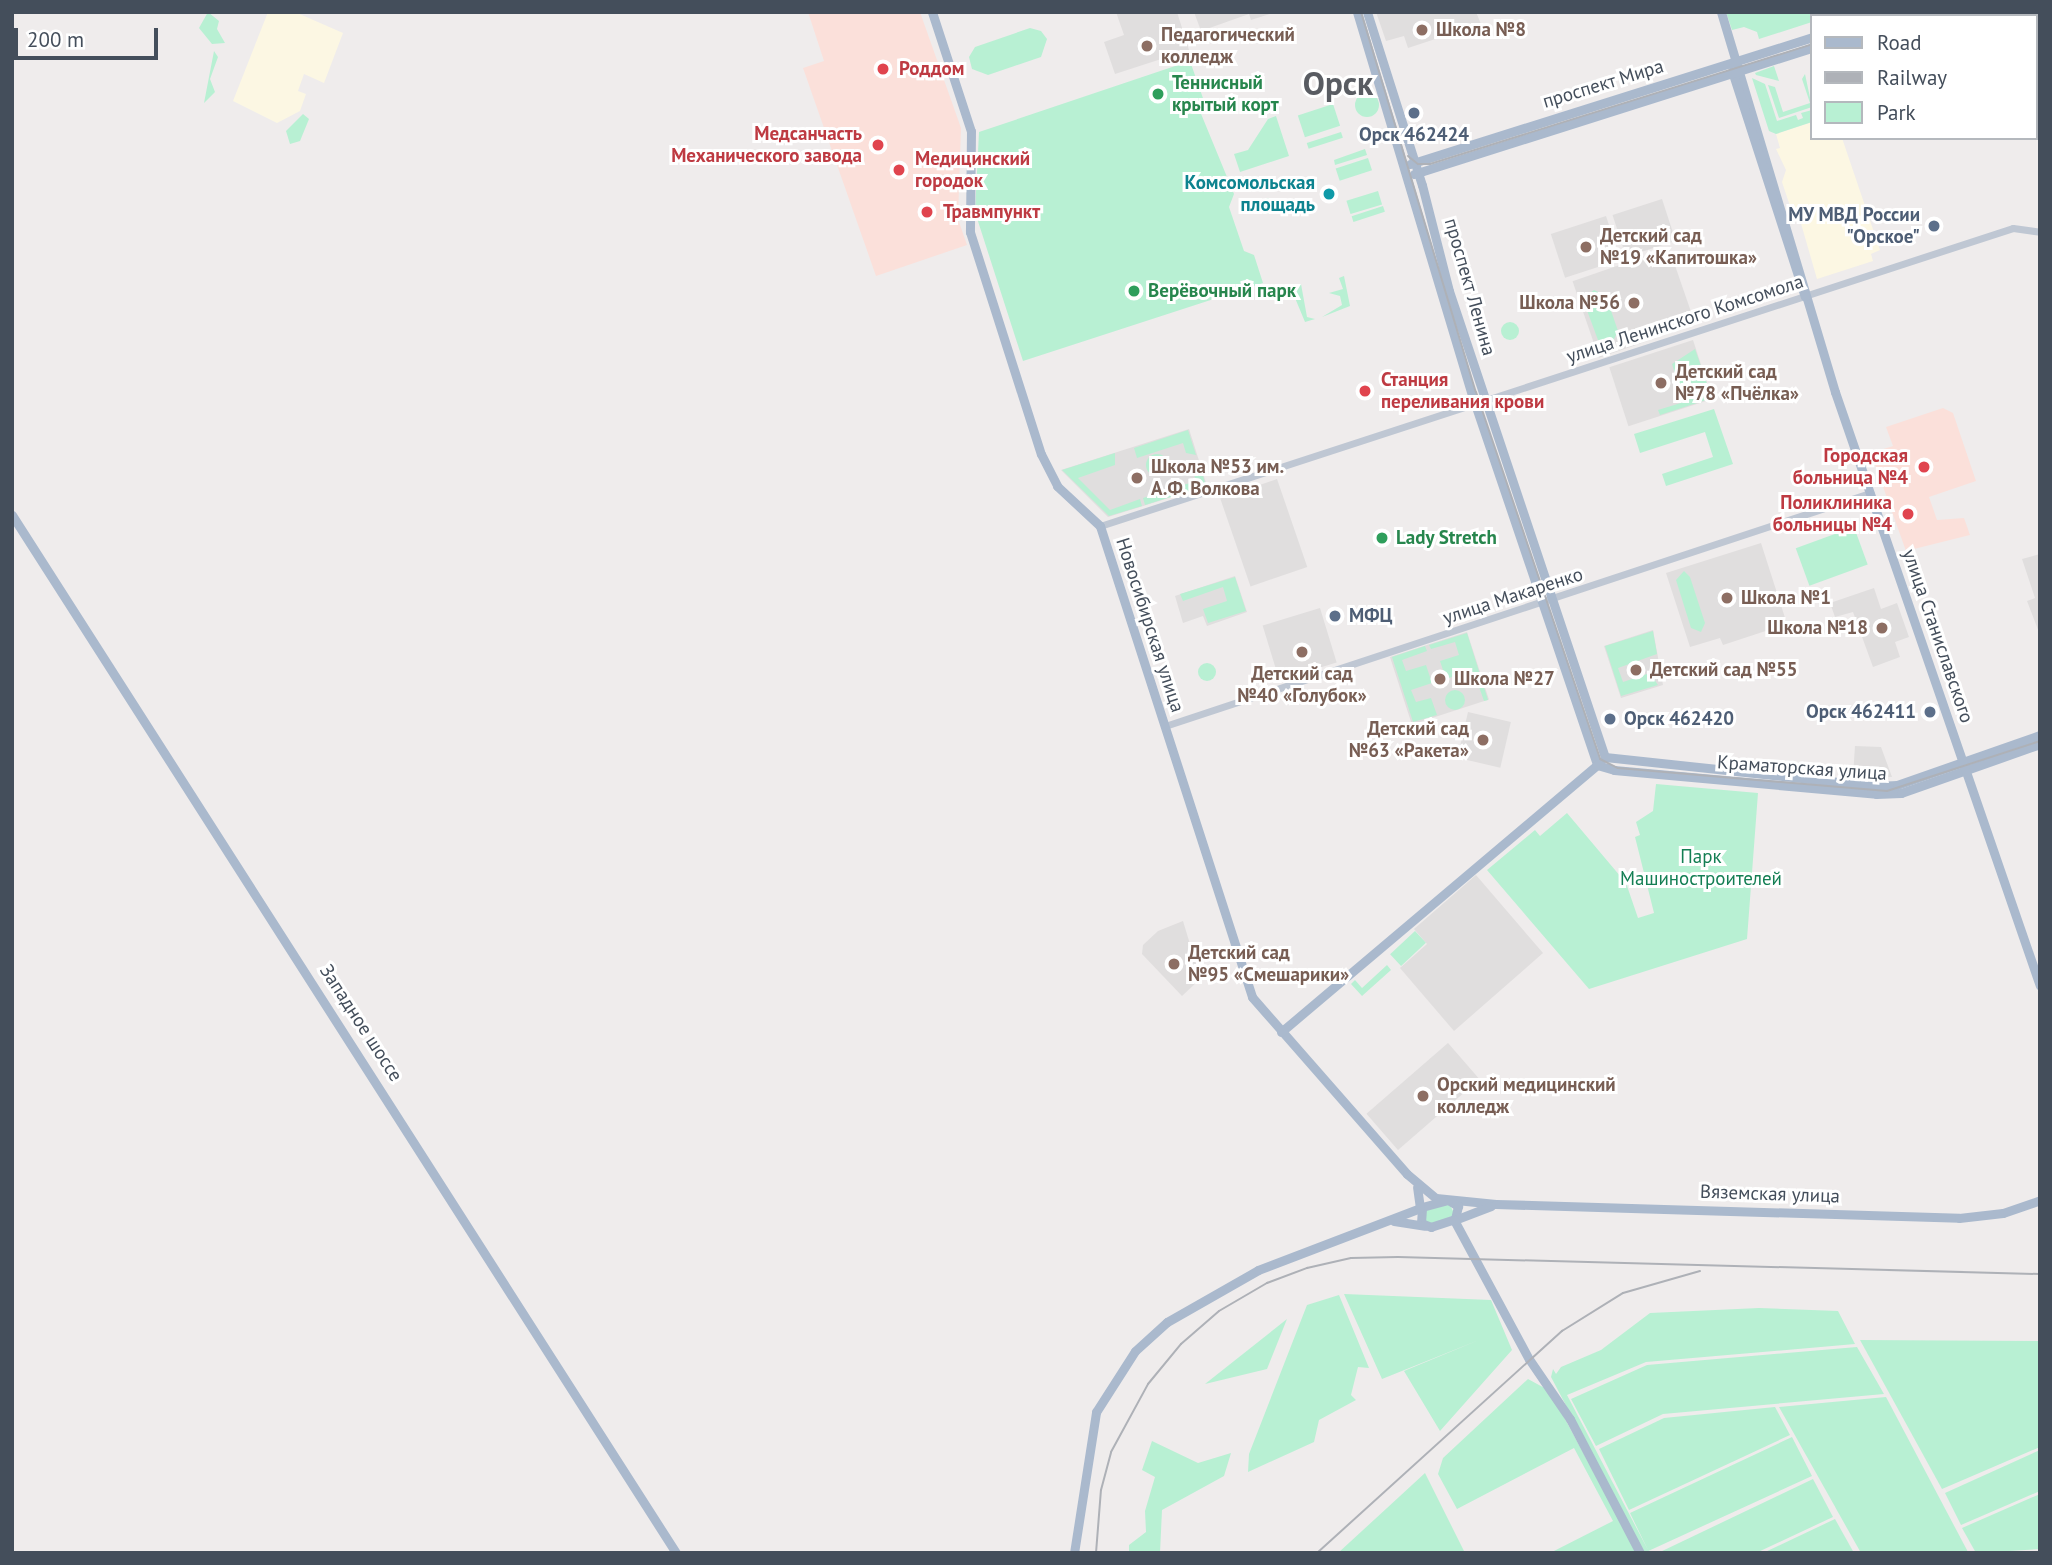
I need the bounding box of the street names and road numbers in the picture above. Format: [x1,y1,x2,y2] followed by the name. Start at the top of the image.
[1539,55,1667,113] street label: проспект Мира
[1439,215,1501,359] street label: проспект Ленина
[1564,270,1806,368] street label: улица Ленинского Комсомола
[1111,535,1189,715] street label: Новосибирская улица
[1898,546,1978,726] street label: улица Станиславского
[1440,563,1586,629] street label: улица Макаренко
[1716,751,1888,785] street label: Краматорская улица
[315,960,407,1086] street label: Западное шоссе
[1700,1180,1840,1208] street label: Вяземская улица

